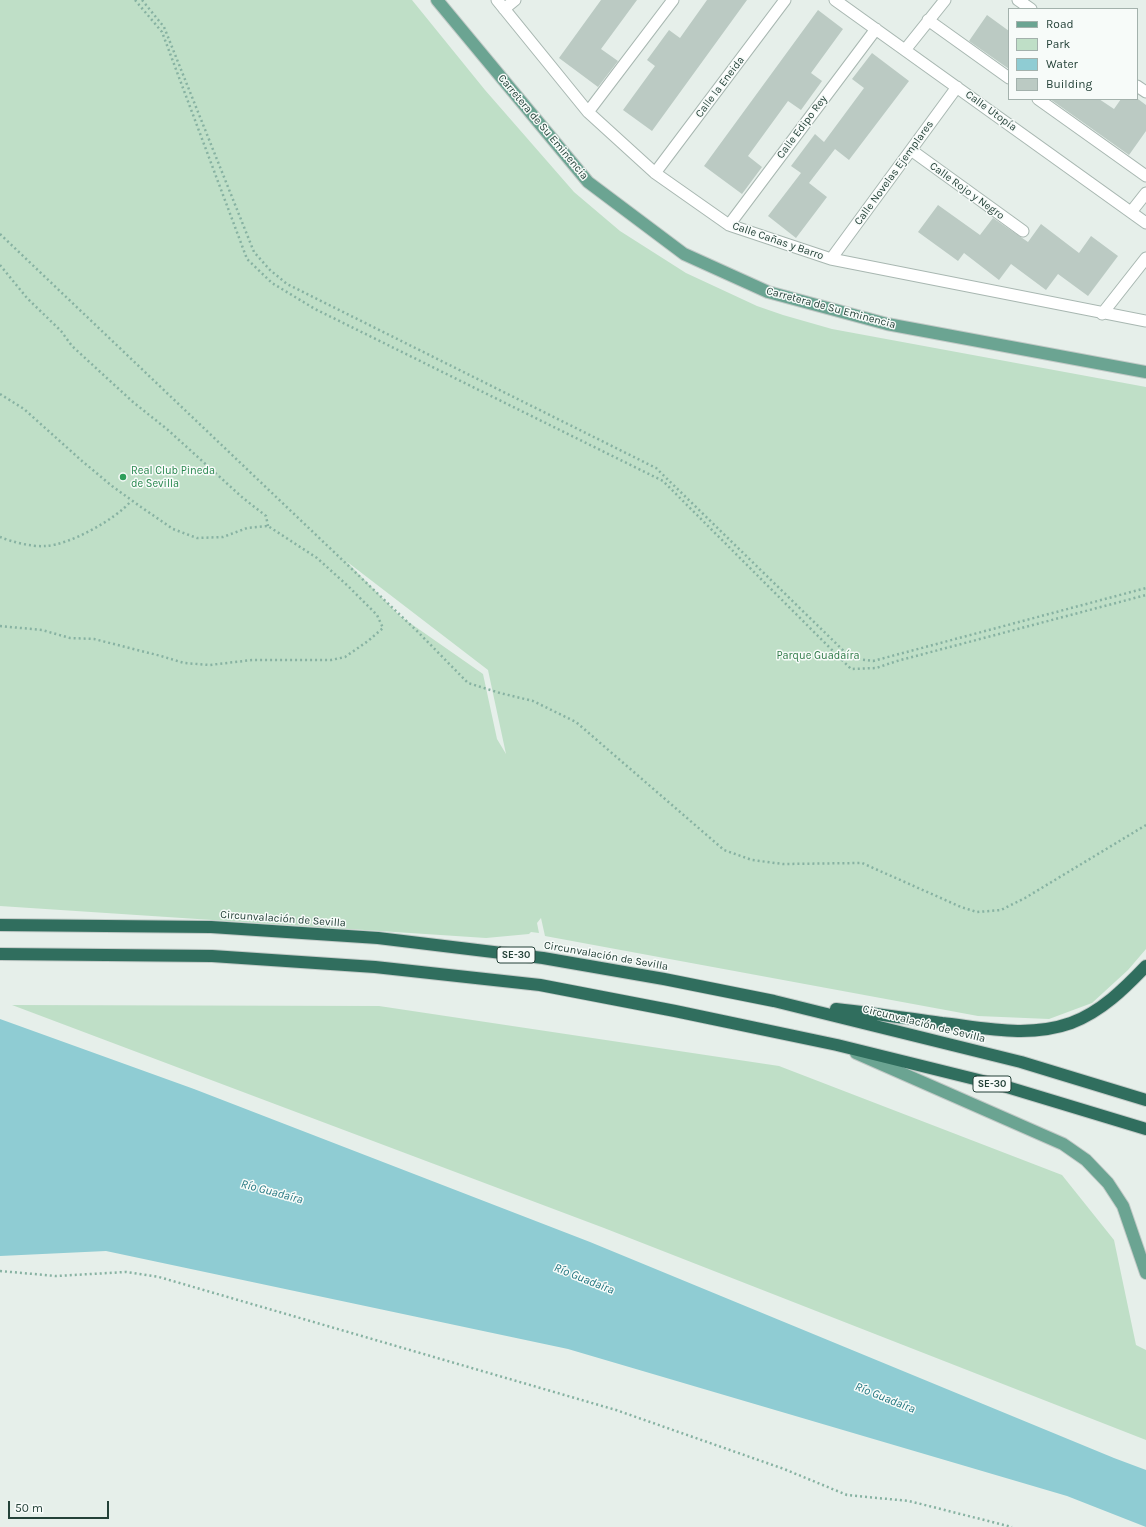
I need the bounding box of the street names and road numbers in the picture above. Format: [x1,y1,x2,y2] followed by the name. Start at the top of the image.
[693,54,747,120] street label: Calle la Eneida
[495,72,591,182] street label: Carretera de Su Eminencia
[963,88,1019,134] street label: Calle Utopía
[774,93,830,161] street label: Calle Edipo Rey
[852,118,936,228] street label: Calle Novelas Ejemplares
[927,159,1007,223] street label: Calle Rojo y Negro
[731,219,825,263] street label: Calle Cañas y Barro
[765,284,897,332] street label: Carretera de Su Eminencia
[220,908,346,930] street label: Circunvalación de Sevilla
[543,939,669,973] street label: Circunvalación de Sevilla
[497,947,535,963] road number: SE-30
[861,1002,987,1046] street label: Circunvalación de Sevilla
[973,1076,1011,1092] road number: SE-30

